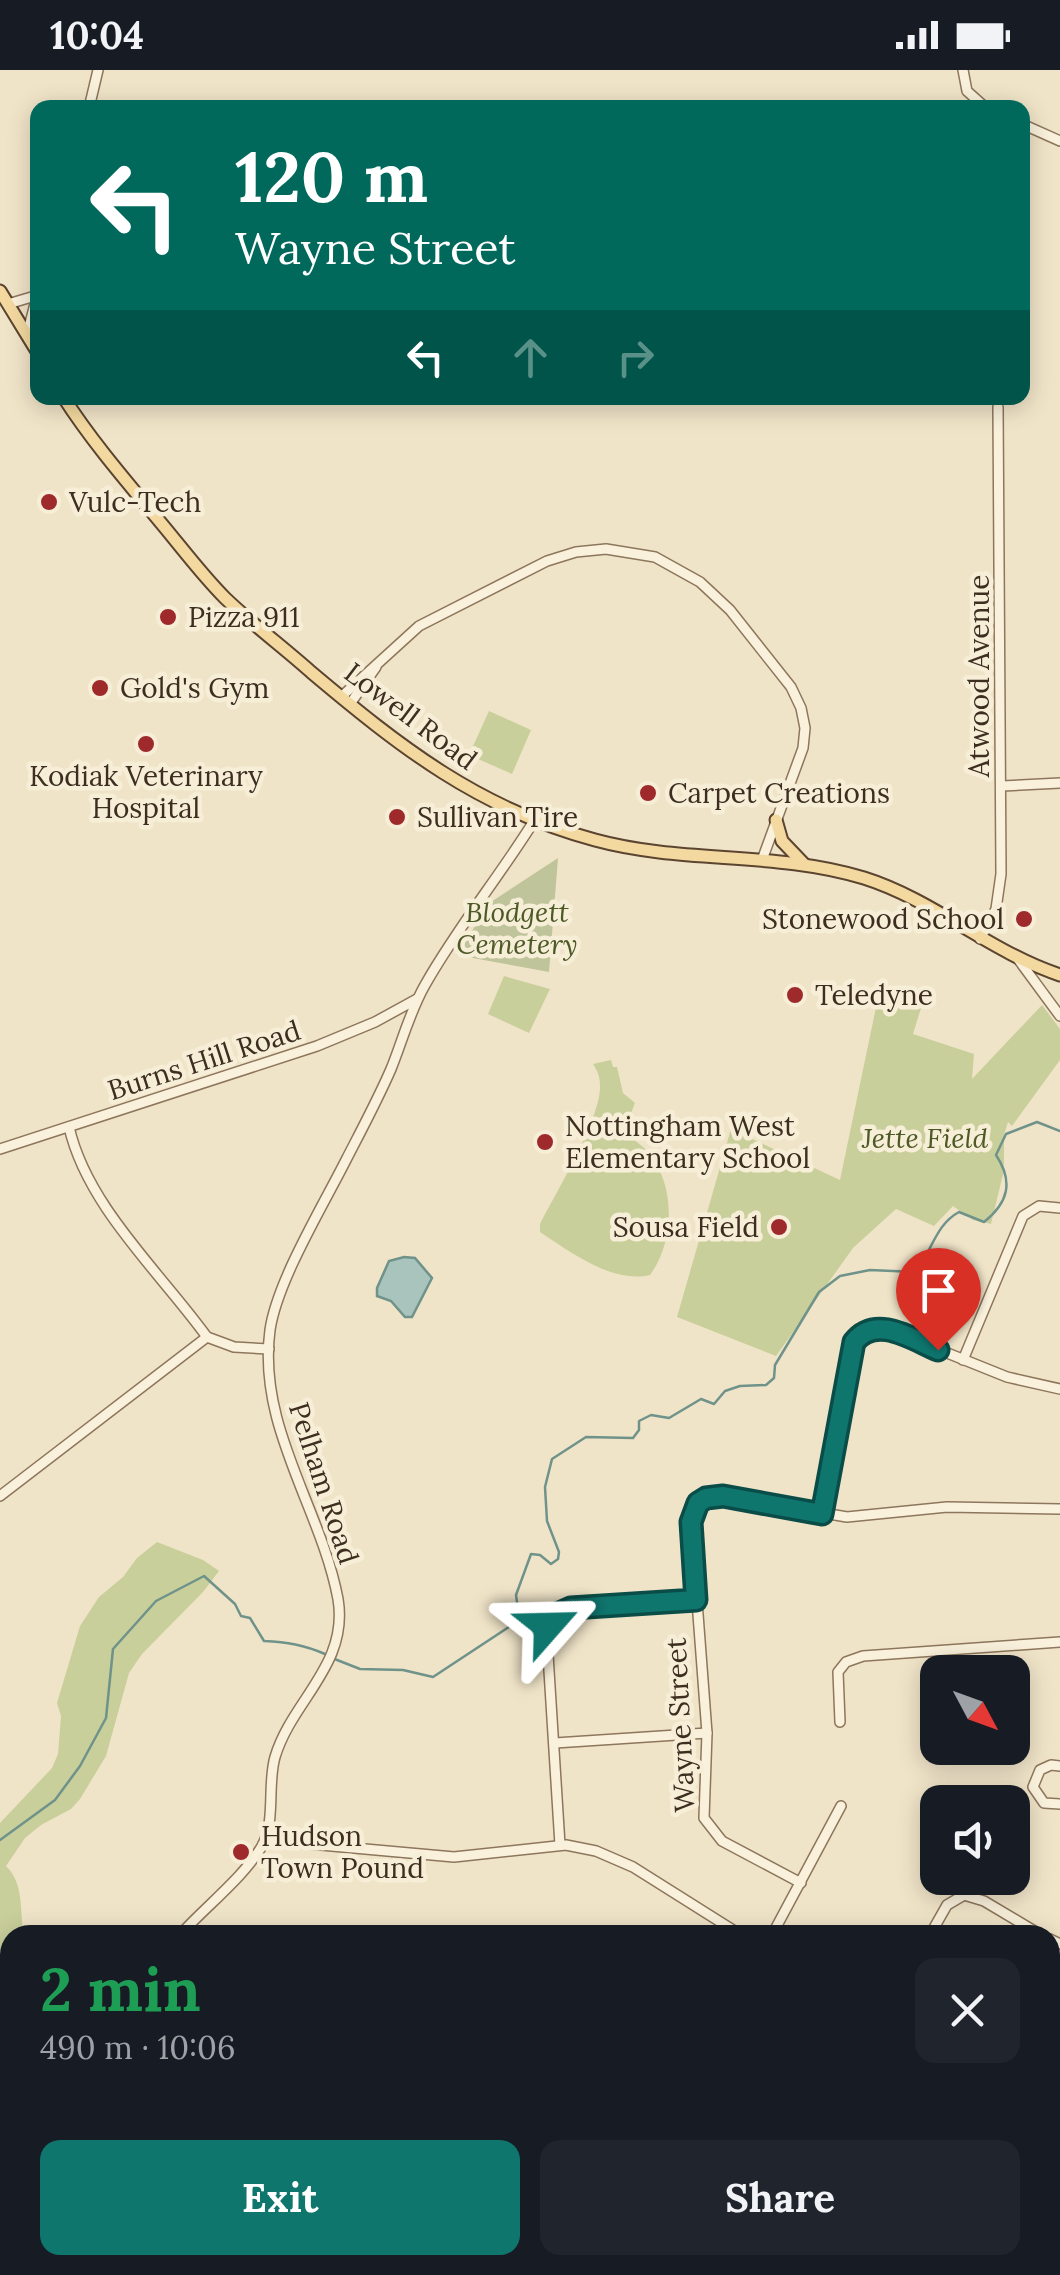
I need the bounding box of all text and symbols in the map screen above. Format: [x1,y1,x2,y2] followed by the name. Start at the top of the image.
[50,11,144,59] text: 10:04
[235,132,428,221] text: 120 m
[70,140,200,270] icon: left
[235,219,516,276] text: Wayne Street
[398,330,453,385] icon: left
[503,330,558,385] icon: ahead
[608,330,663,385] icon: right
[68,484,201,520] place label: Vulc-Tech
[38,491,60,513] marker: Vulc-Tech
[961,575,997,778] street label: Atwood Avenue
[188,599,300,635] place label: Pizza 911
[157,606,179,628] marker: Pizza 911
[337,654,485,778] street label: Lowell Road
[120,670,269,706] place label: Gold's Gym
[89,677,111,699] marker: Gold's Gym
[135,733,157,755] marker: Kodiak Veterinary Hospital
[29,758,263,826] place label: Kodiak Veterinary Hospital
[668,775,890,811] place label: Carpet Creations
[637,782,659,804] marker: Carpet Creations
[417,799,578,835] place label: Sullivan Tire
[386,806,408,828] marker: Sullivan Tire
[456,894,578,962] park label: Blodgett Cemetery
[762,901,1004,937] place label: Stonewood School
[1013,908,1035,930] marker: Stonewood School
[815,977,933,1013] place label: Teledyne
[784,984,806,1006] marker: Teledyne
[103,1012,305,1108] street label: Burns Hill Road
[565,1108,810,1176] place label: Nottingham West Elementary School
[861,1120,989,1156] park label: Jette Field
[534,1131,556,1153] marker: Nottingham West Elementary School
[613,1209,759,1245] place label: Sousa Field
[768,1216,790,1238] marker: Sousa Field
[896,1248,981,1351] pin
[911,1263,966,1318] icon: arrive
[281,1398,367,1568] street label: Pelham Road
[496,1574,600,1678] position arrow
[657,1637,703,1813] street label: Wayne Street
[920,1655,1030,1765] north arrow
[920,1655,1030,1895] map controls
[920,1785,1030,1895] button: sound
[261,1818,424,1886] place label: Hudson Town Pound
[230,1841,252,1863] marker: Hudson Town Pound
[40,1951,201,2027] text: 2 min
[915,1958,1020,2063] button: close
[40,2027,235,2068] text: 490 m · 10:06
[40,2140,520,2255] button: Exit
[540,2140,1020,2255] button: Share

